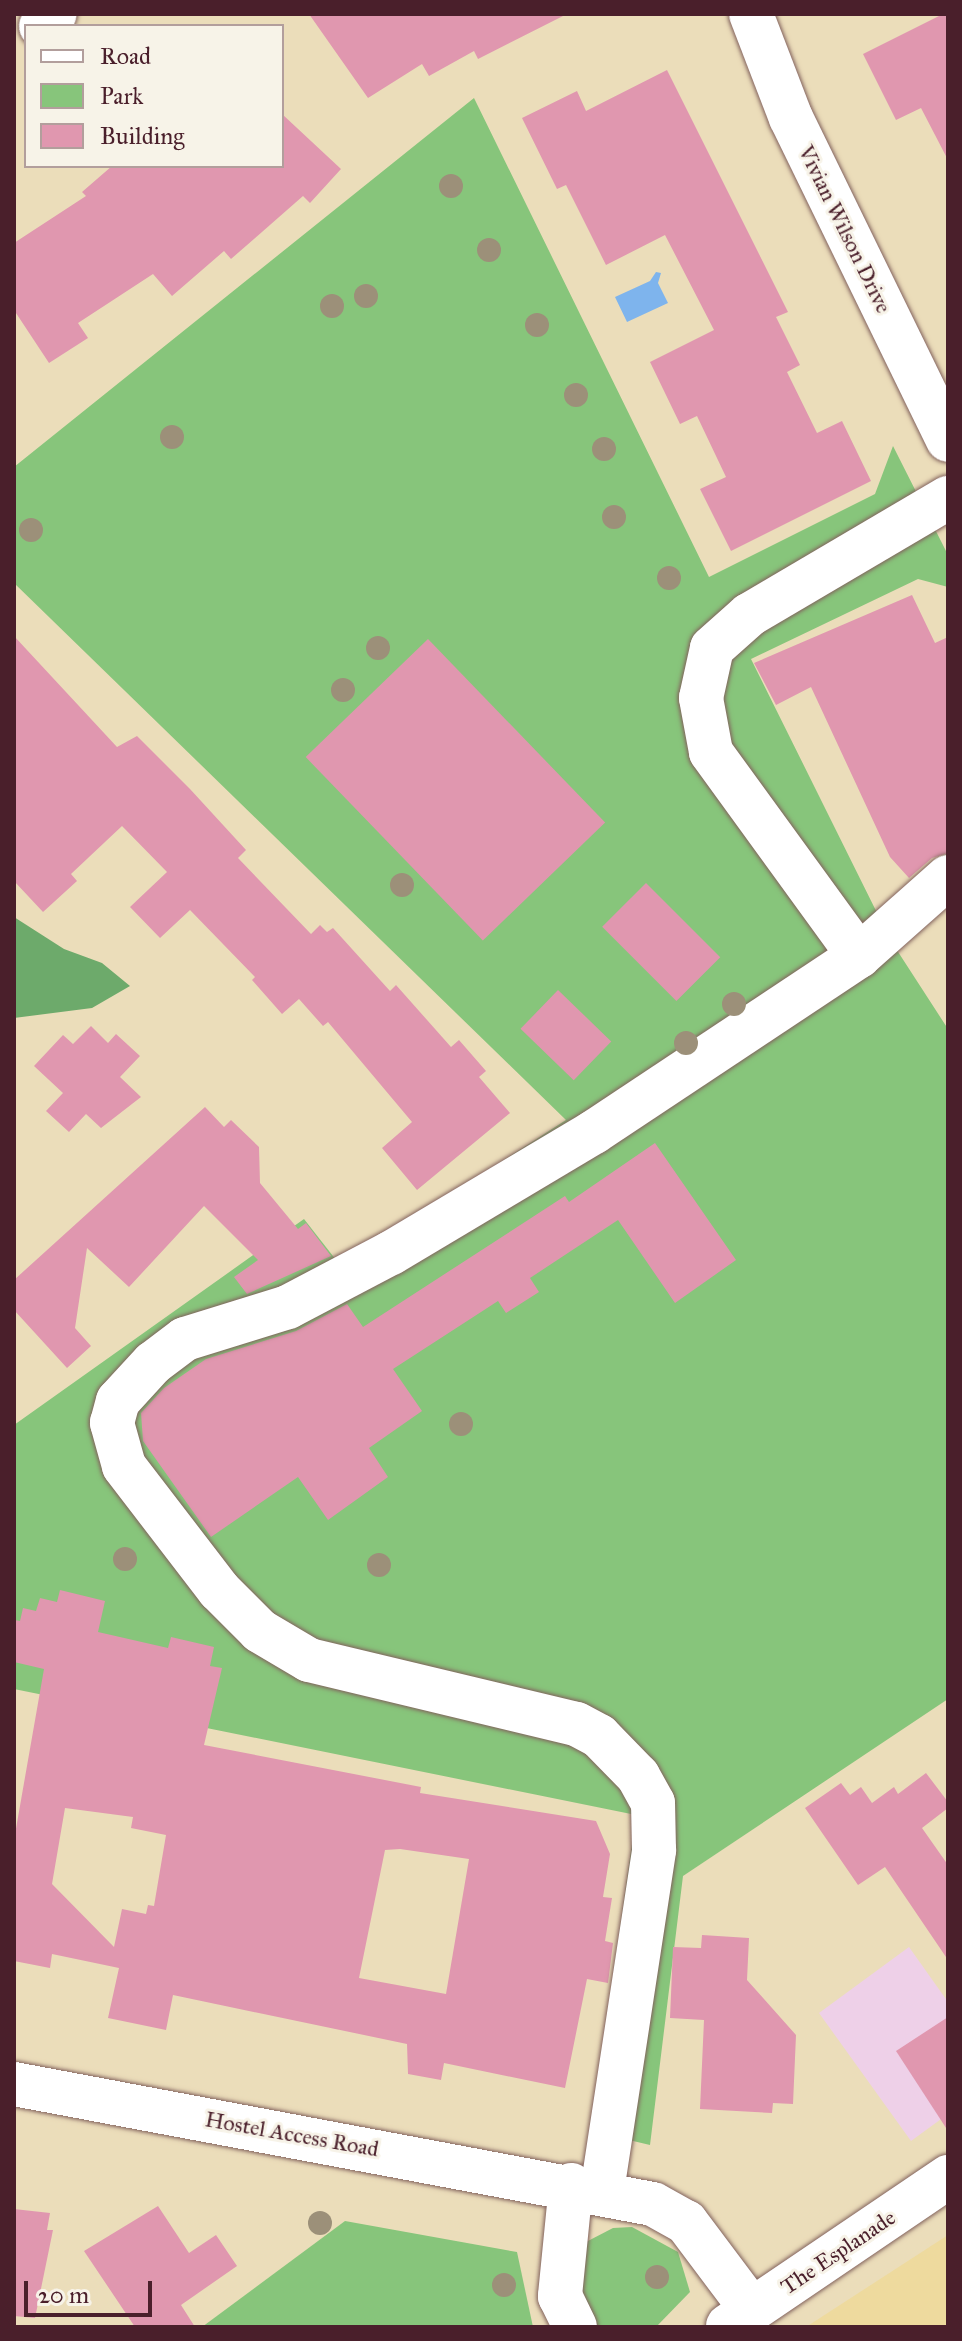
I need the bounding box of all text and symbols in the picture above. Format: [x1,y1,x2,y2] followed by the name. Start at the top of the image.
[24,24,284,168] legend
[100,41,151,71] text: Road
[100,81,143,111] text: Park
[100,121,185,151] text: Building
[793,141,897,317] street label: Vivian Wilson Drive
[203,2106,381,2162] street label: Hostel Access Road
[776,2204,900,2300] street label: The Esplanade
[28,2265,156,2315] scale bar
[38,2280,89,2310] text: 20 m

